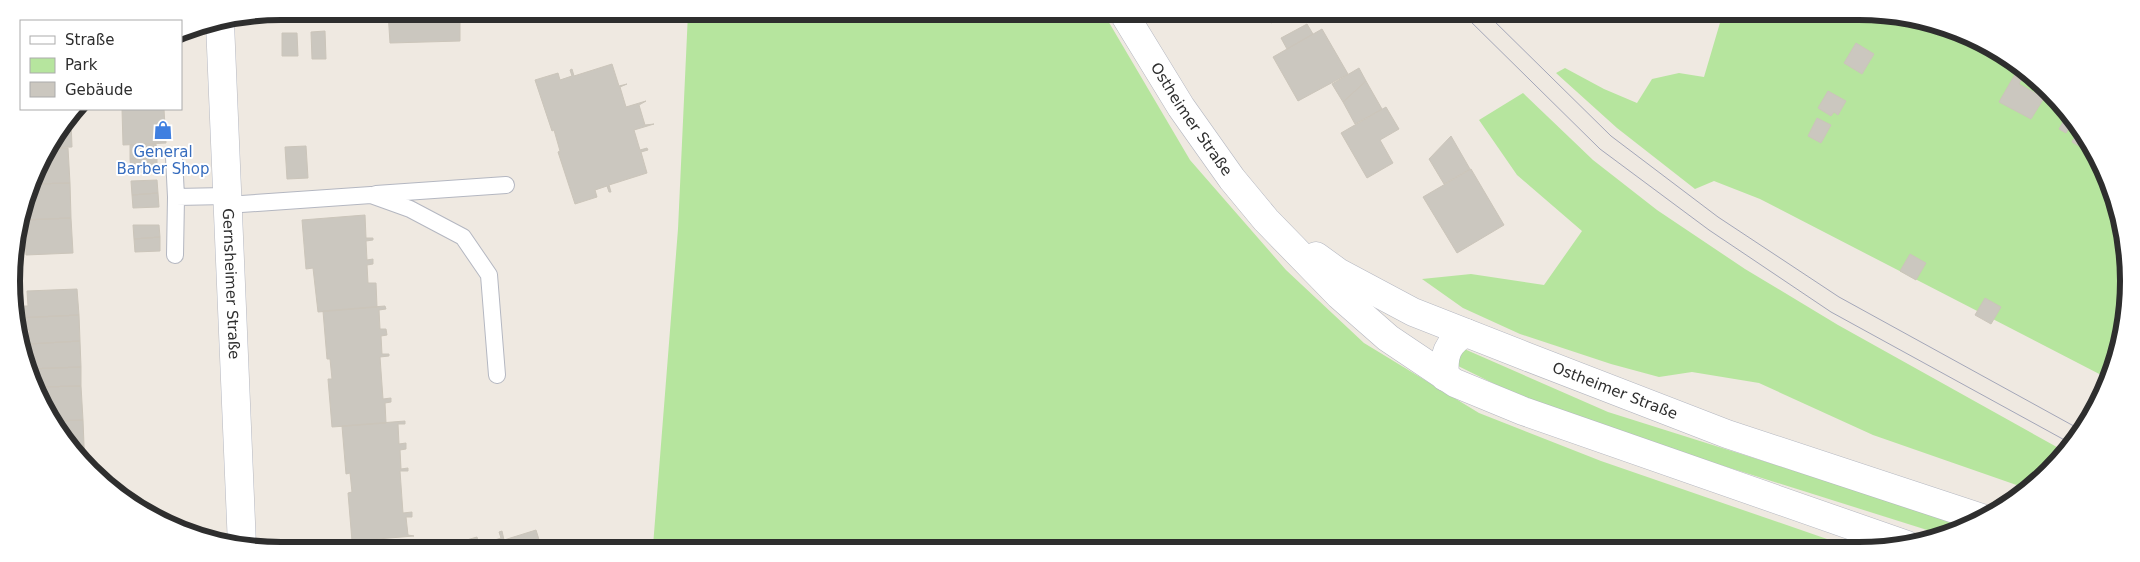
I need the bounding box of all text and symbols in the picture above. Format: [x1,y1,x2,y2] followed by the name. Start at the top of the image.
[20,20,182,110] legend
[65,31,114,49] text: Straße
[65,56,98,74] text: Park
[1147,59,1236,179] street label: Ostheimer Straße
[65,81,133,99] text: Gebäude
[152,119,174,141] shop icon: General Barber Shop
[116,143,210,178] place label: General Barber Shop
[219,208,243,360] street label: Gernsheimer Straße
[1550,358,1680,423] street label: Ostheimer Straße

